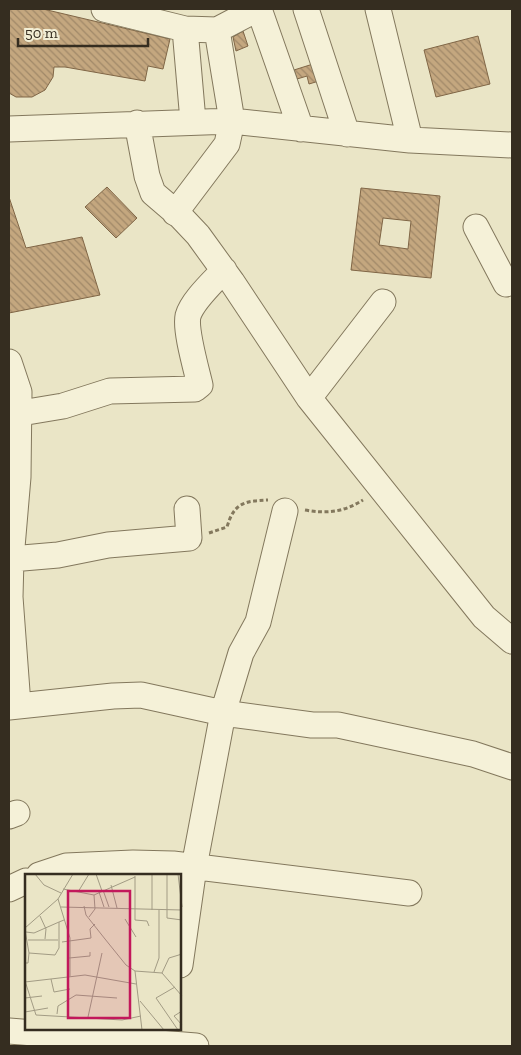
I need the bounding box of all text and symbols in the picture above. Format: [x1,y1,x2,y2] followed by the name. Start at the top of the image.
[18,15,148,47] scale bar
[25,24,58,42] text: 50 m
[25,874,181,1030] inset map

